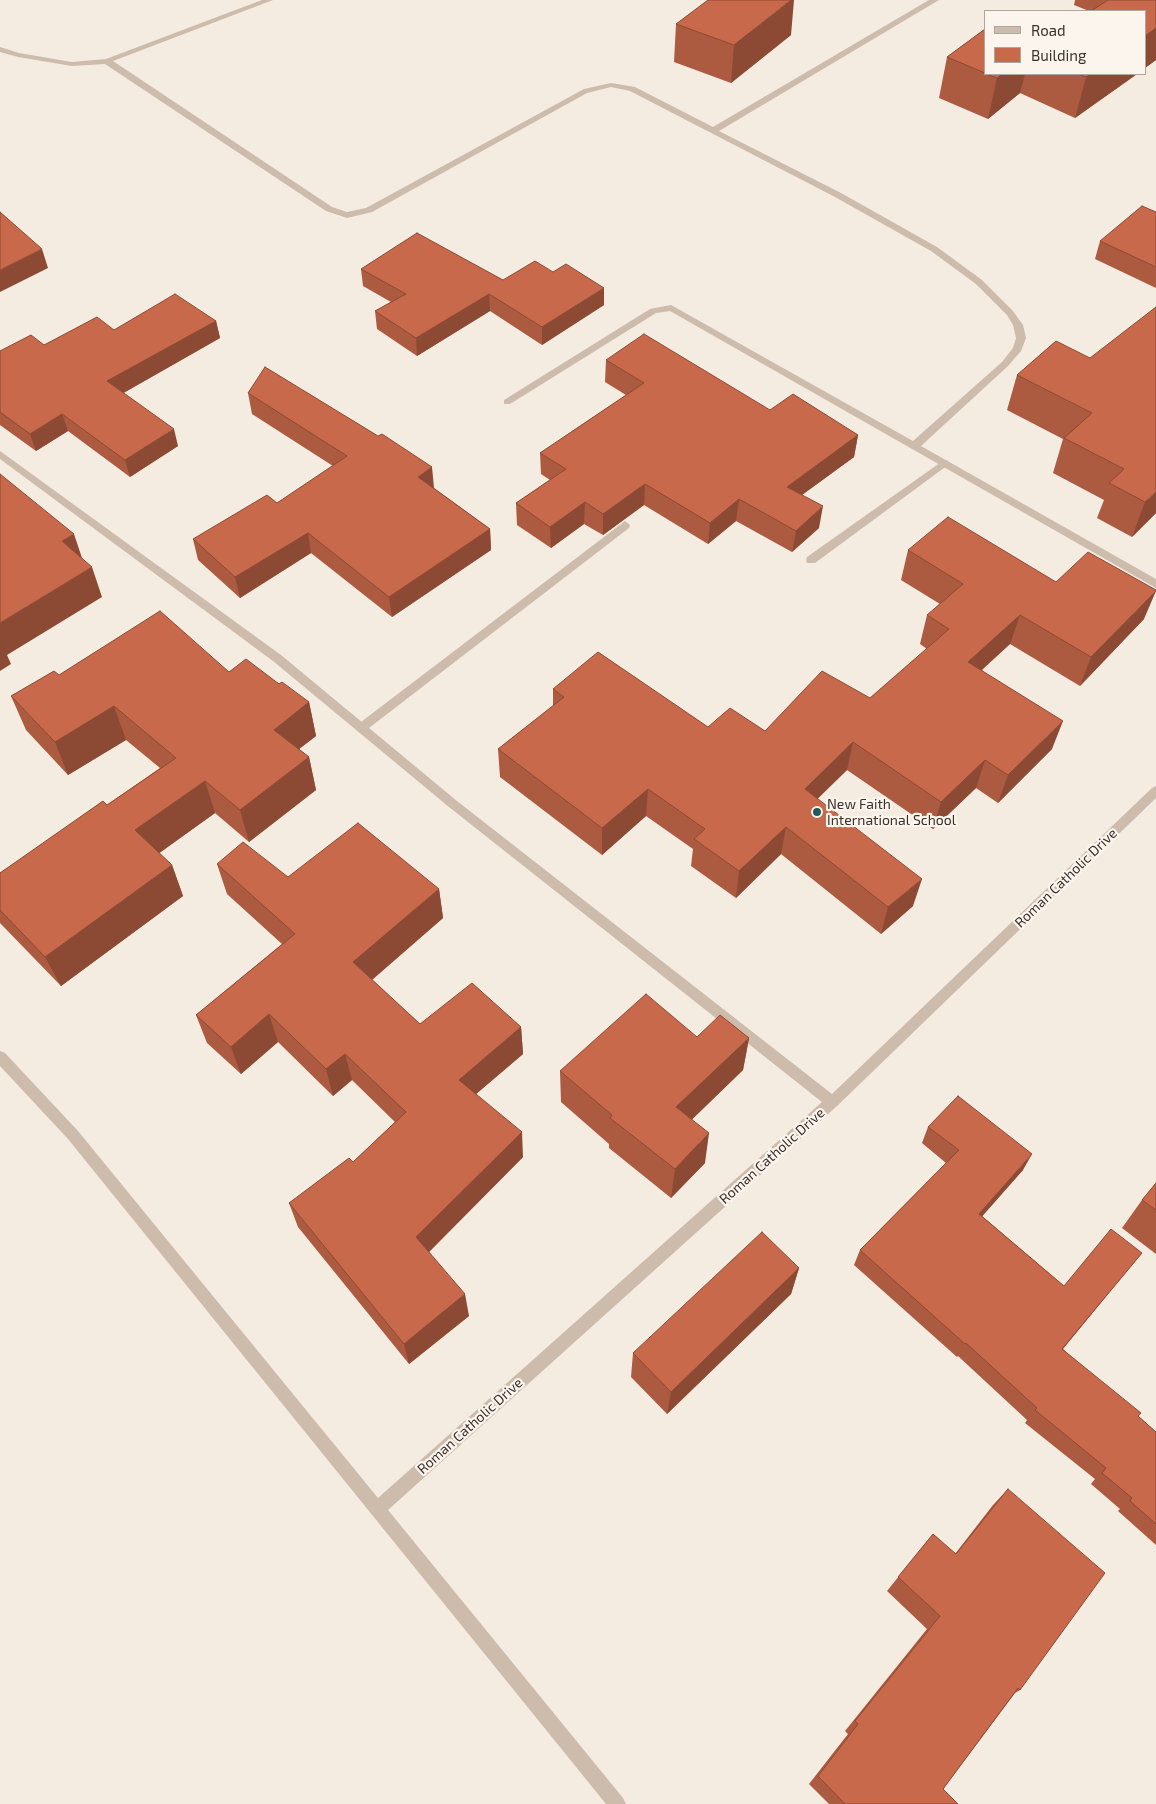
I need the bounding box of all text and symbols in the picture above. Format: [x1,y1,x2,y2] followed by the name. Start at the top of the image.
[984,10,1146,75] legend
[1031,21,1066,39] text: Road
[1031,46,1086,64] text: Building
[827,796,956,829] place label: New Faith International School
[811,806,823,818] marker: New Faith International School
[1011,825,1121,931] street label: Roman Catholic Drive
[716,1104,828,1208] street label: Roman Catholic Drive
[414,1374,526,1478] street label: Roman Catholic Drive

